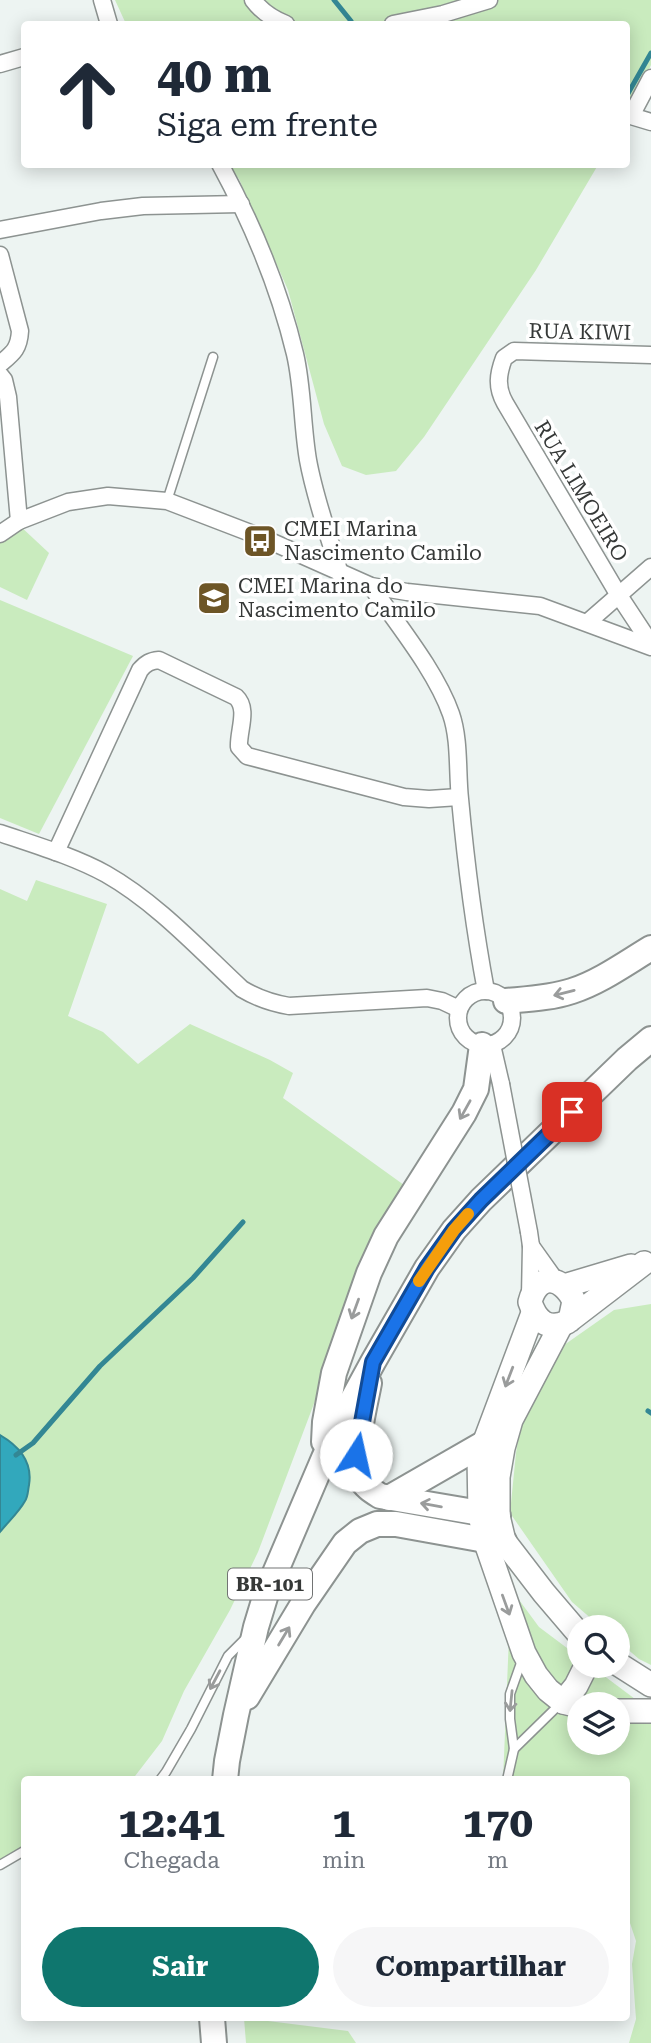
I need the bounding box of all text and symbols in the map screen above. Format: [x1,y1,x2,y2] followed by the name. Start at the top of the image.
[157,47,272,104] text: 40 m
[42,49,133,140] icon: ahead
[157,106,378,144] text: Siga em frente
[529,319,631,345] street label: RUA KIWI
[529,416,633,566] street label: RUA LIMOEIRO
[284,517,482,565] place label: CMEI Marina Nascimento Camilo
[241,522,279,560] bus stop icon: CMEI Marina Nascimento Camilo
[238,574,436,622] place label: CMEI Marina do Nascimento Camilo
[195,579,233,617] school or university icon: CMEI Marina do Nascimento Camilo
[553,987,576,1000] one-way arrow
[542,1082,602,1142] pin
[553,1093,591,1131] icon: arrive
[457,1099,471,1120] one-way arrow
[348,1297,360,1319] one-way arrow
[501,1366,514,1387] one-way arrow
[319,1418,393,1492] position arrow
[420,1498,443,1511] one-way arrow
[228,1568,312,1600] road number: BR-101
[501,1593,513,1615] one-way arrow
[567,1615,630,1755] map controls
[567,1615,630,1678] button: search
[277,1626,291,1646] one-way arrow
[208,1670,222,1690] one-way arrow
[504,1689,517,1712] one-way arrow
[567,1692,630,1755] button: layers
[118,1798,225,1847] text: 12:41
[332,1798,356,1847] text: 1
[462,1798,533,1847] text: 170
[124,1847,220,1874] text: Chegada
[322,1847,365,1874] text: min
[487,1847,508,1874] text: m
[42,1927,319,2007] button: Sair
[333,1927,609,2007] button: Compartilhar

